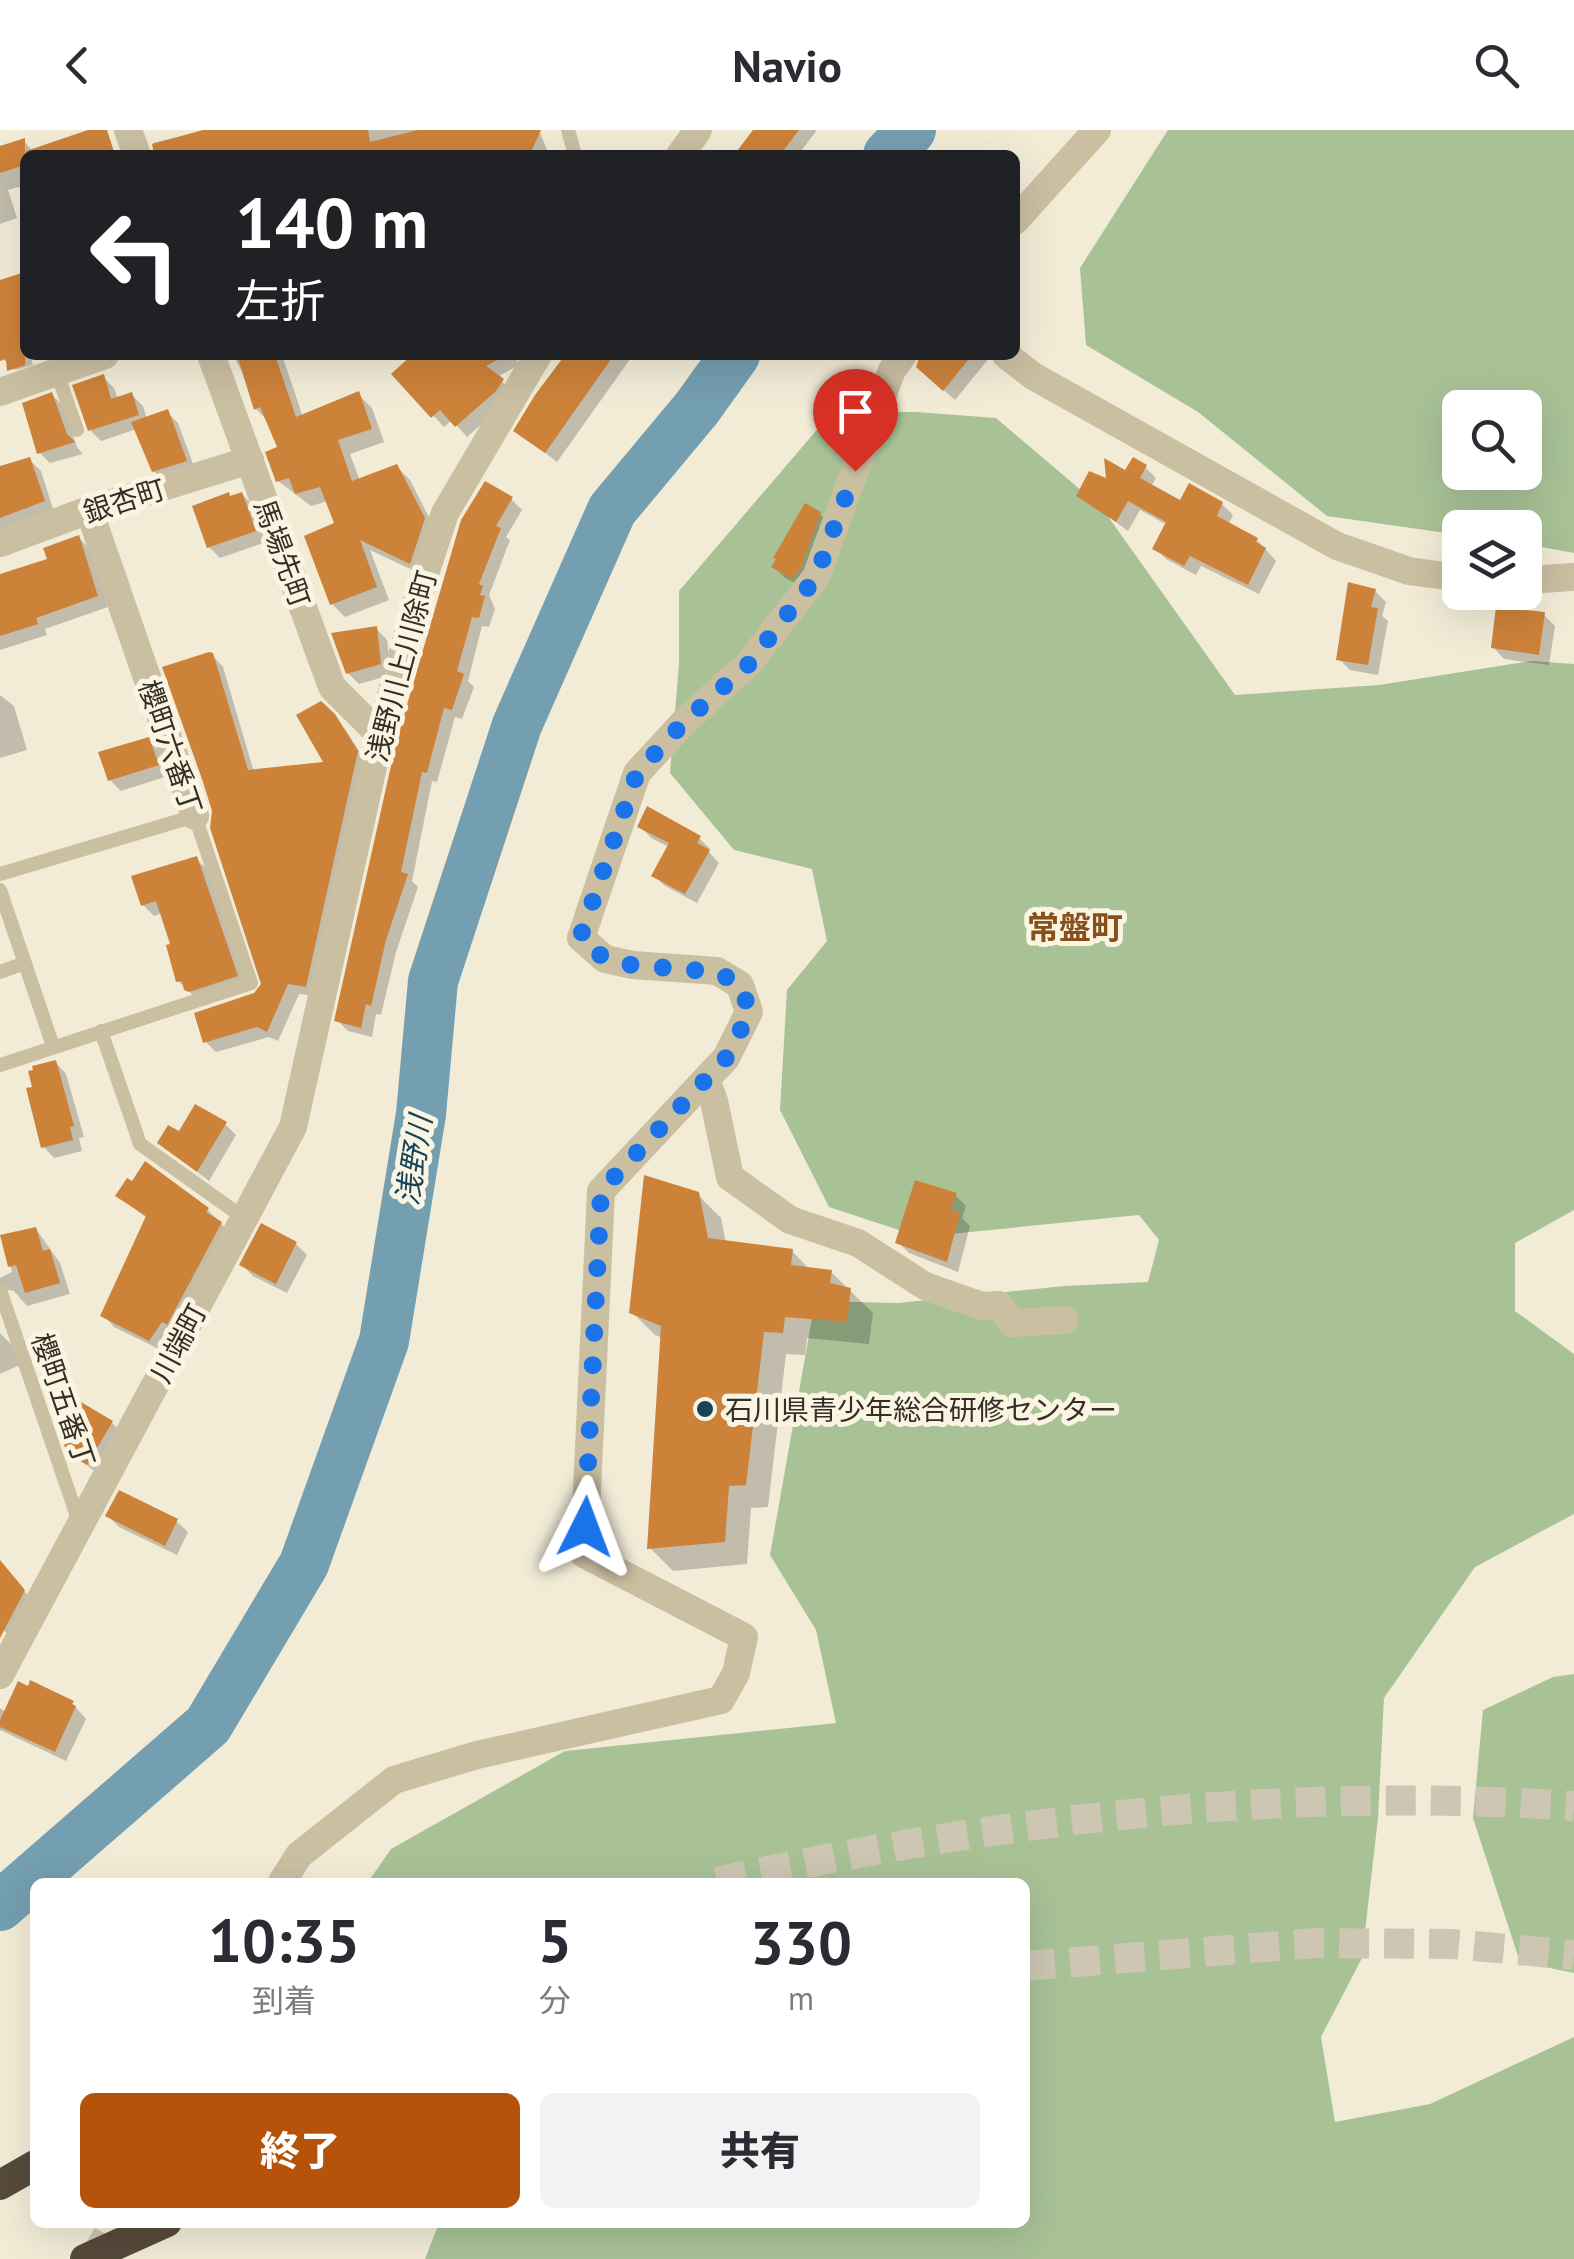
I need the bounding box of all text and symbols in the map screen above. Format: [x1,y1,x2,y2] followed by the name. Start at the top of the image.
[732,36,842,94] text: Navio
[50,38,105,93] icon: back
[1469,38,1524,93] icon: search
[235,177,428,267] text: 140 m
[70,190,200,320] icon: left
[235,271,325,329] text: 左折
[813,369,898,472] pin
[828,384,883,439] icon: arrive
[1442,390,1542,610] map controls
[1442,390,1542,490] button: search
[78,469,170,531] street label: 銀杏町
[246,494,320,612] street label: 馬場先町
[1442,510,1542,610] button: layers
[358,567,444,765] street label: 浅野川上川除町
[131,675,211,819] street label: 櫻町六番丁
[1027,906,1123,948] district label: 常盤町
[387,1110,440,1207] water label: 浅野川
[142,1297,214,1389] street label: 川端町
[24,1328,104,1472] street label: 櫻町五番丁
[725,1391,1117,1428] place label: 石川県青少年総合研修センター
[694,1398,716,1420] marker: 石川県青少年総合研修センター
[533,1475,637,1579] position arrow
[208,1901,360,1979] text: 10:35
[538,1901,572,1979] text: 5
[750,1903,852,1981] text: 330
[788,1977,814,2019] text: m
[252,1979,316,2021] text: 到着
[539,1979,571,2021] text: 分
[80,2093,520,2208] button: 終了
[540,2093,980,2208] button: 共有

